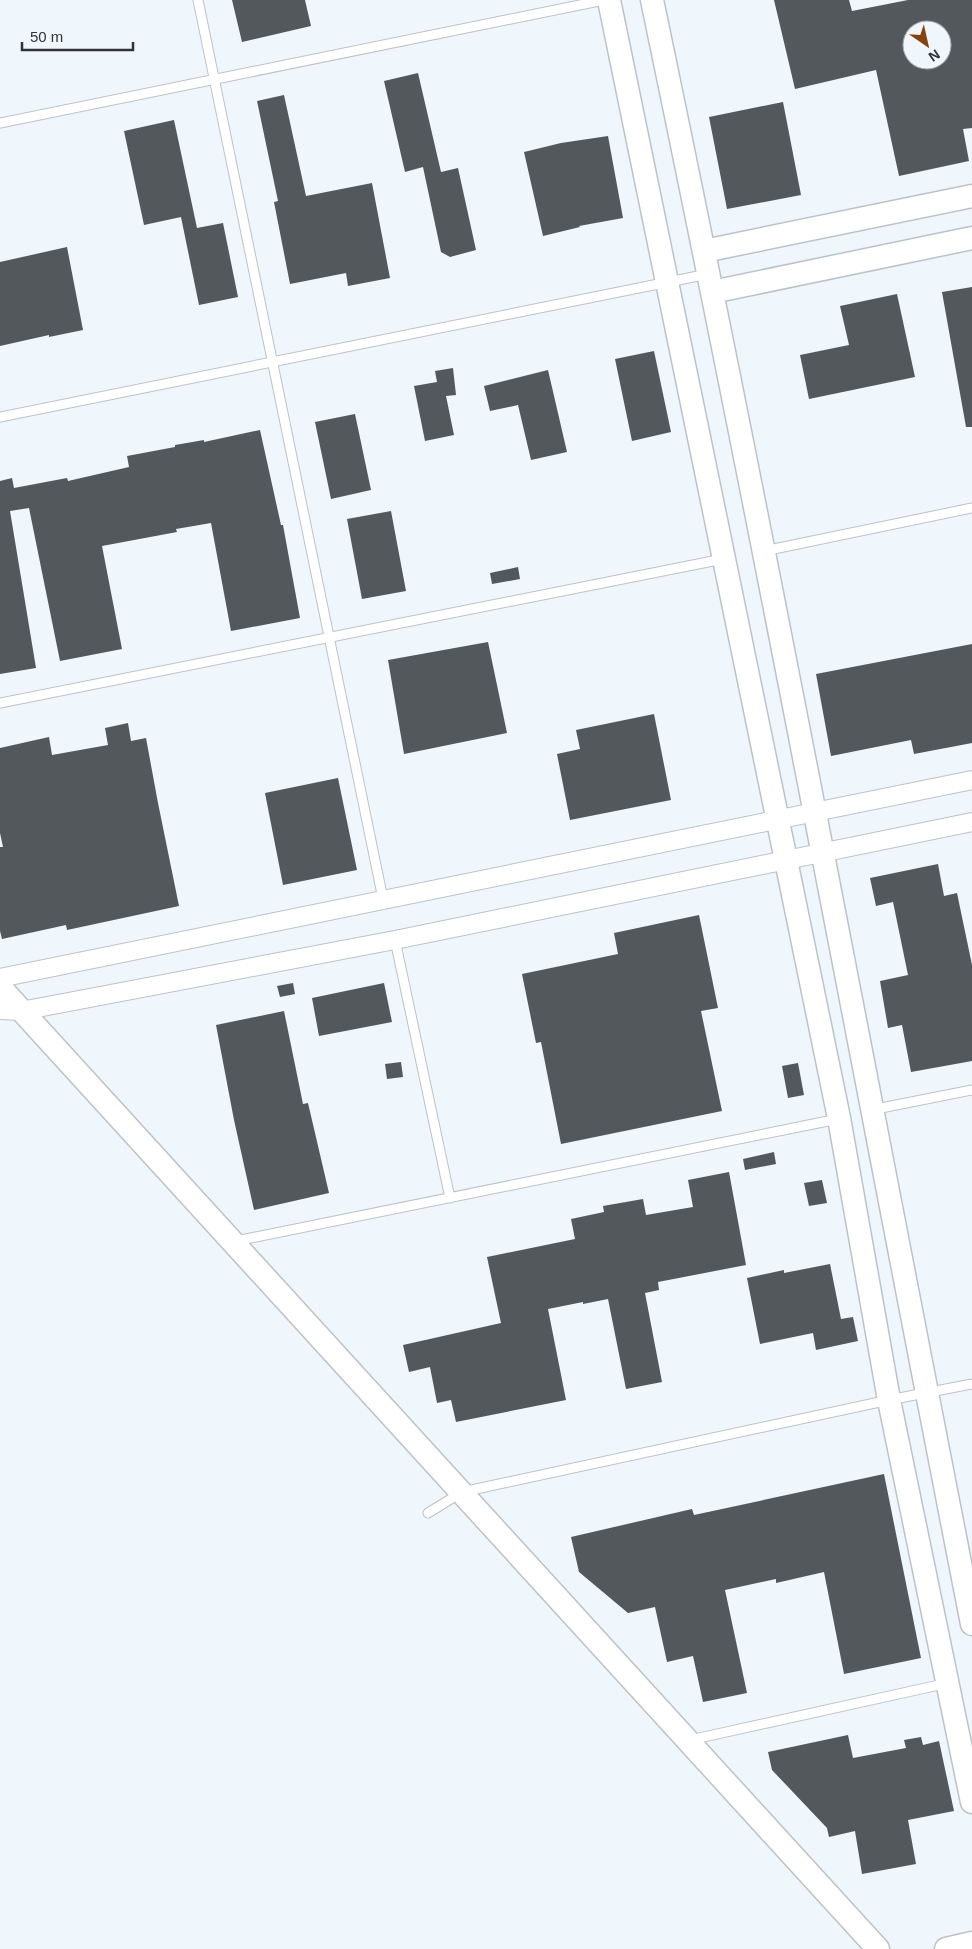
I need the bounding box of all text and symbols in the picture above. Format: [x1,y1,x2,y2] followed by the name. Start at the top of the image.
[22,20,134,52] scale bar
[902,20,952,70] north arrow
[30,28,63,45] text: 50 m
[926,46,943,65] text: N

